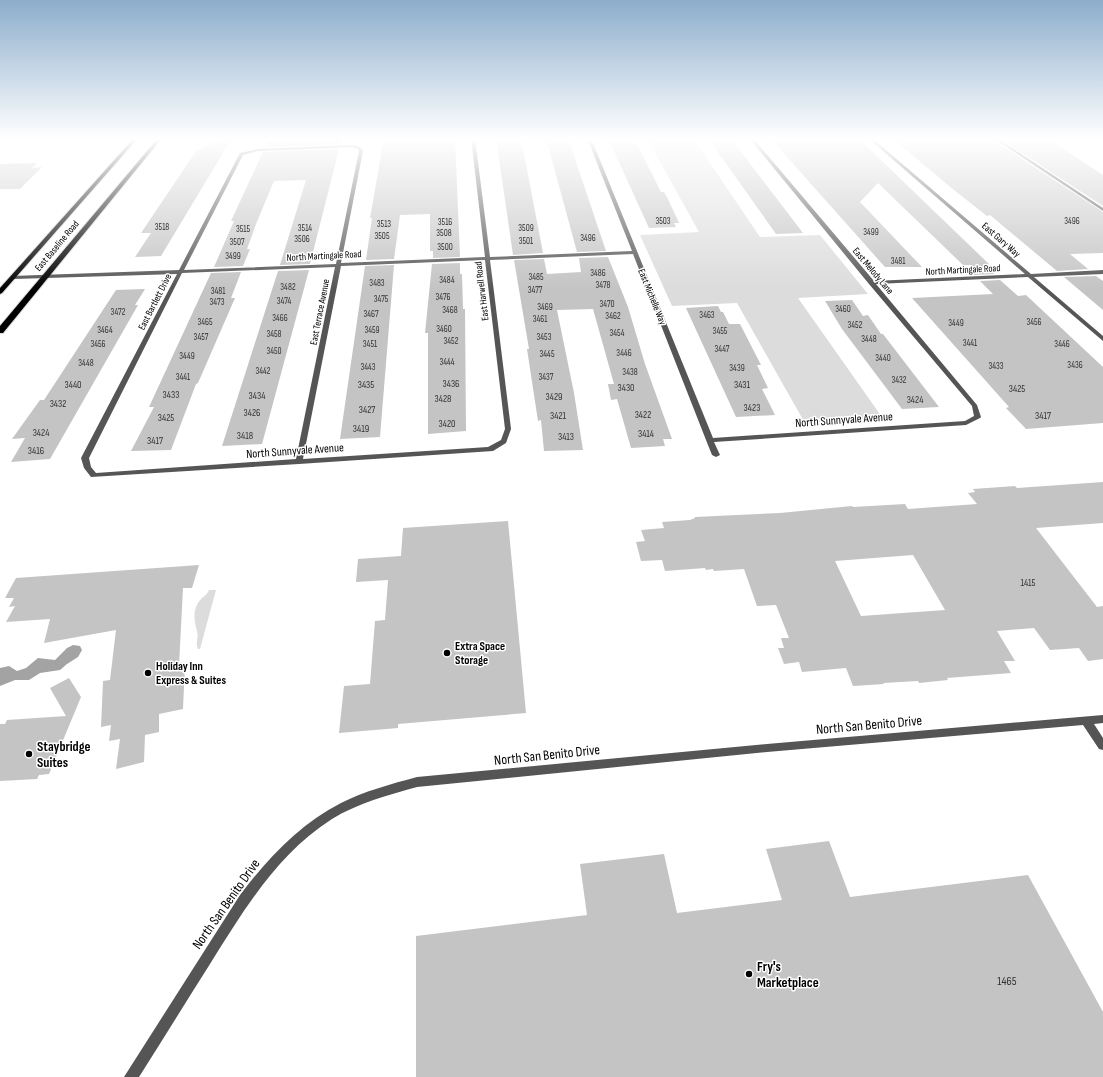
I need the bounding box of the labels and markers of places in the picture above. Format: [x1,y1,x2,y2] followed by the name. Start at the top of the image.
[455,639,505,668] place label: Extra Space Storage
[442,648,452,658] marker: Extra Space Storage
[156,659,226,688] place label: Holiday Inn Express & Suites
[143,668,153,678] marker: Holiday Inn Express & Suites
[37,738,91,771] place label: Staybridge Suites
[24,749,34,759] marker: Staybridge Suites
[757,958,819,991] place label: Fry's Marketplace
[744,969,754,979] marker: Fry's Marketplace

